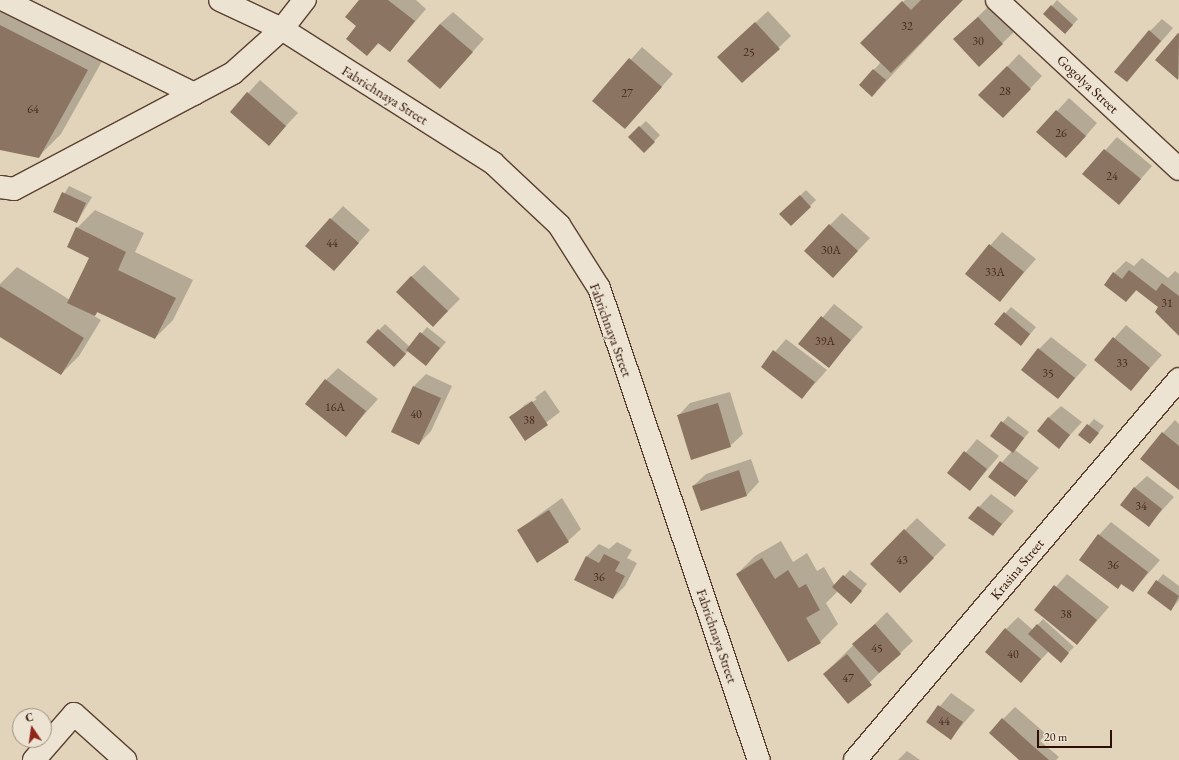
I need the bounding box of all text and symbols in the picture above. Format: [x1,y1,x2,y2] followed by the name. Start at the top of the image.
[901,20,913,34] house number: 32
[972,35,984,49] house number: 30
[743,46,755,60] house number: 25
[1054,51,1122,117] street label: Gogolya Street
[339,62,431,128] street label: Fabrichnaya Street
[999,85,1011,99] house number: 28
[621,87,633,101] house number: 27
[27,103,39,117] house number: 64
[1055,127,1067,141] house number: 26
[1106,170,1118,184] house number: 24
[326,237,338,251] house number: 44
[821,244,841,258] house number: 30А
[985,266,1005,280] house number: 33А
[586,281,636,379] street label: Fabrichnaya Street
[1161,297,1173,311] house number: 31
[815,335,835,349] house number: 39А
[1116,357,1128,371] house number: 33
[1042,367,1054,381] house number: 35
[325,401,345,415] house number: 16А
[410,408,422,422] house number: 40
[523,414,535,428] house number: 38
[1135,500,1147,514] house number: 34
[987,535,1047,603] street label: Krasina Street
[896,554,908,568] house number: 43
[1107,559,1119,573] house number: 36
[593,571,605,585] house number: 36
[693,587,741,685] street label: Fabrichnaya Street
[1060,608,1072,622] house number: 38
[871,642,883,656] house number: 45
[1007,648,1019,662] house number: 40
[842,672,854,686] house number: 47
[12,708,52,748] north arrow
[24,710,35,725] text: С
[938,715,950,729] house number: 44
[1039,722,1114,748] scale bar
[1044,729,1067,745] text: 20 m

